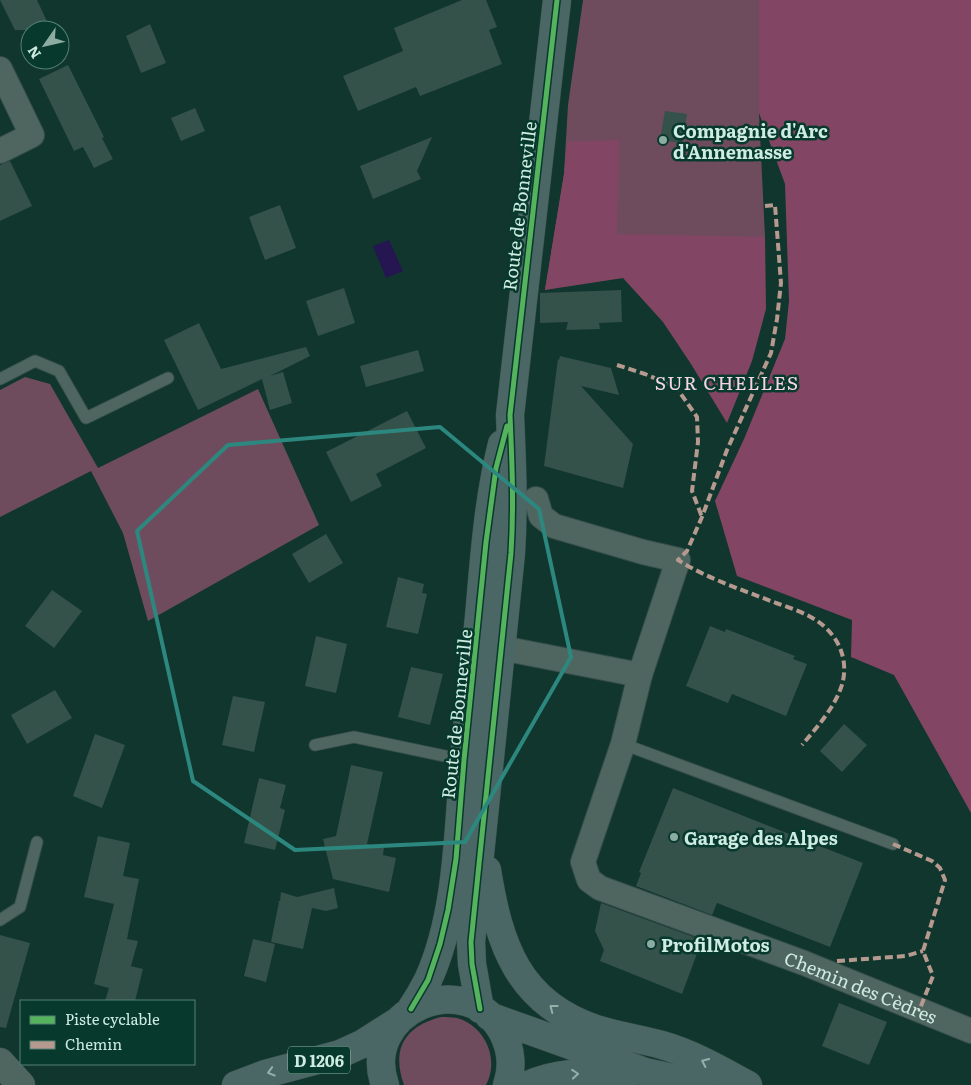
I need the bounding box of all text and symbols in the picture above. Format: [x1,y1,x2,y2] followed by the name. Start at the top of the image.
[20,20,70,70] north arrow
[22,42,45,63] text: N
[673,117,828,165] place label: Compagnie d'Arc d'Annemasse
[495,120,543,292] street label: Route de Bonneville
[657,134,669,146] marker: Compagnie d'Arc d'Annemasse
[655,368,799,396] district label: SUR CHELLES
[434,628,478,800] street label: Route de Bonneville
[684,824,838,851] place label: Garage des Alpes
[668,831,680,843] marker: Garage des Alpes
[661,931,769,958] place label: ProfilMotos
[645,938,657,950] marker: ProfilMotos
[781,944,941,1029] street label: Chemin des Cèdres
[20,1000,195,1065] legend
[549,1005,559,1014] one-way arrow
[65,1007,160,1030] text: Piste cyclable
[65,1032,122,1055] text: Chemin
[288,1046,350,1074] road number: D 1206
[701,1058,710,1069] one-way arrow
[268,1067,276,1077] one-way arrow
[572,1069,580,1080] one-way arrow

